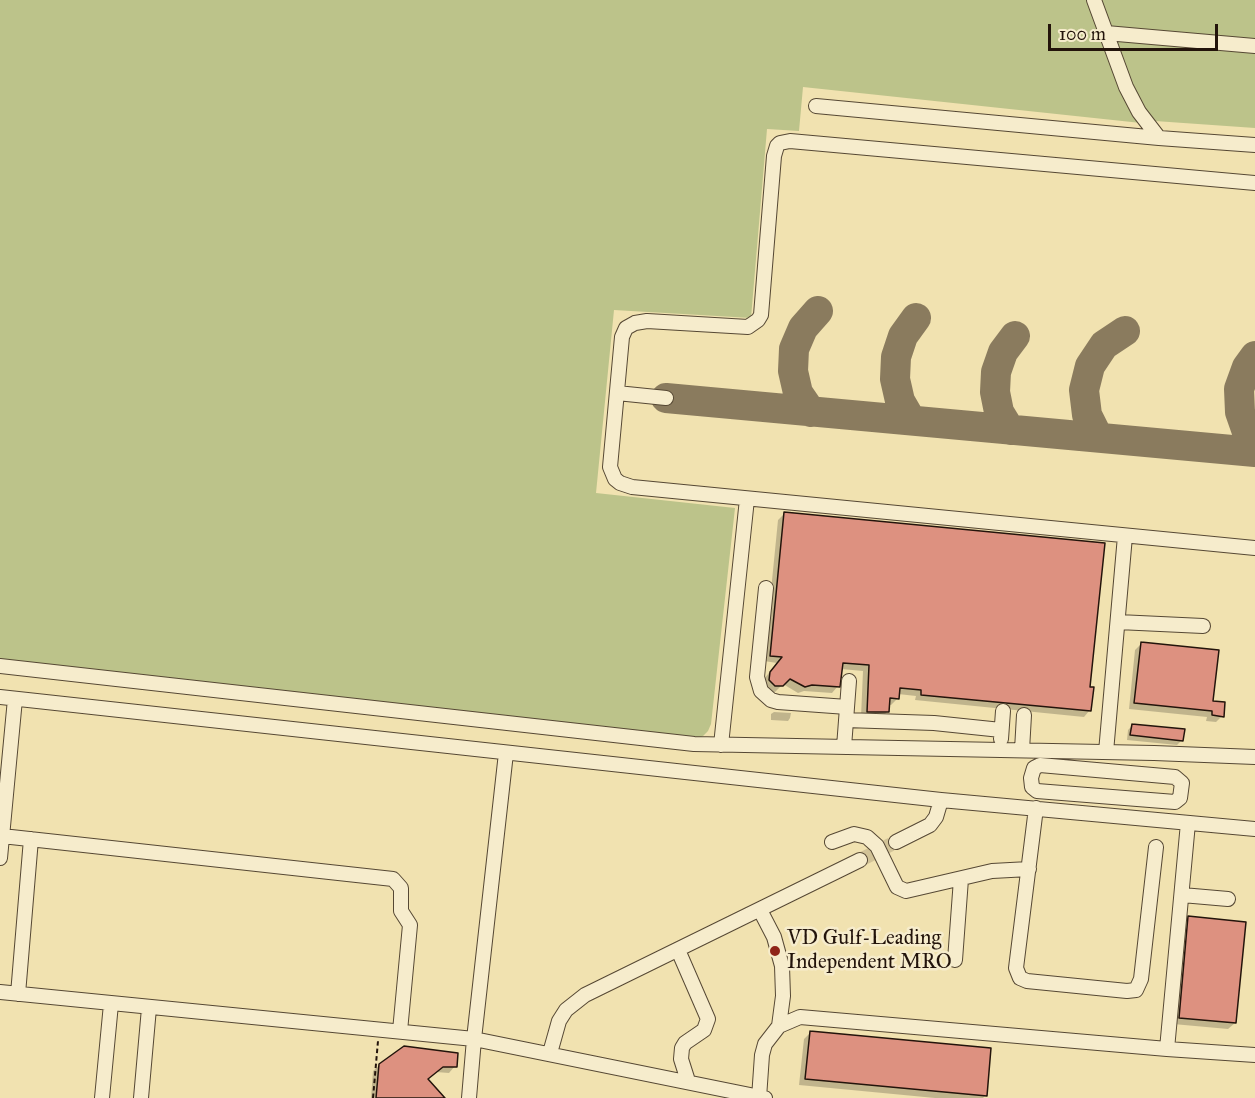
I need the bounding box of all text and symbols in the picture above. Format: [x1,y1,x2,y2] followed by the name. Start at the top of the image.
[1051,12,1220,50] scale bar
[1059,23,1106,45] text: 100 m
[787,926,952,976] place label: VD Gulf-Leading Independent MRO
[768,944,782,958] marker: VD Gulf-Leading Independent MRO

